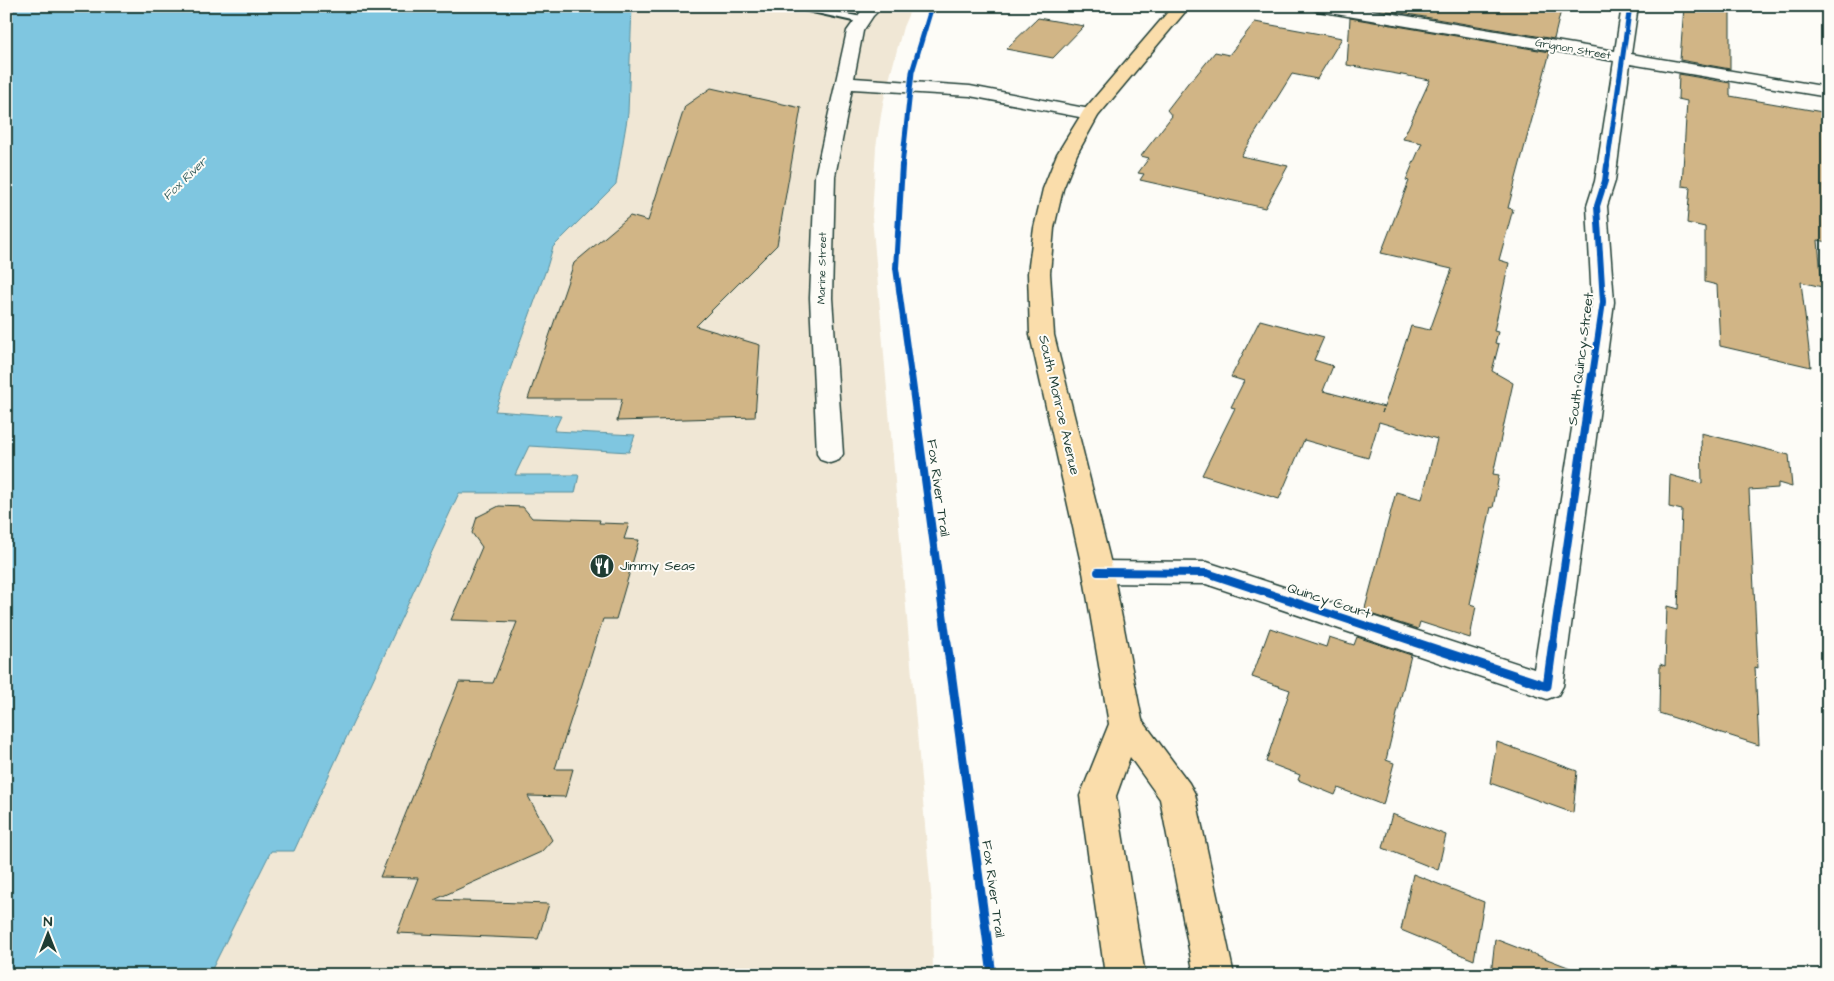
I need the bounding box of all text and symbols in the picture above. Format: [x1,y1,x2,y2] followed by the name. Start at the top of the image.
[1534,35,1613,64] street label: Grignon Street
[159,153,212,204] water label: Fox River
[814,231,830,304] street label: Marine Street
[1563,291,1599,427] street label: South Quincy Street
[1033,333,1085,477] street label: South Monroe Avenue
[921,438,955,538] street label: Fox River Trail
[589,553,615,579] restaurant icon: Jimmy Seas
[620,556,695,576] place label: Jimmy Seas
[1285,578,1374,624] street label: Quincy Court
[976,839,1010,939] street label: Fox River Trail
[22,908,72,958] north arrow
[44,912,53,932] text: N

